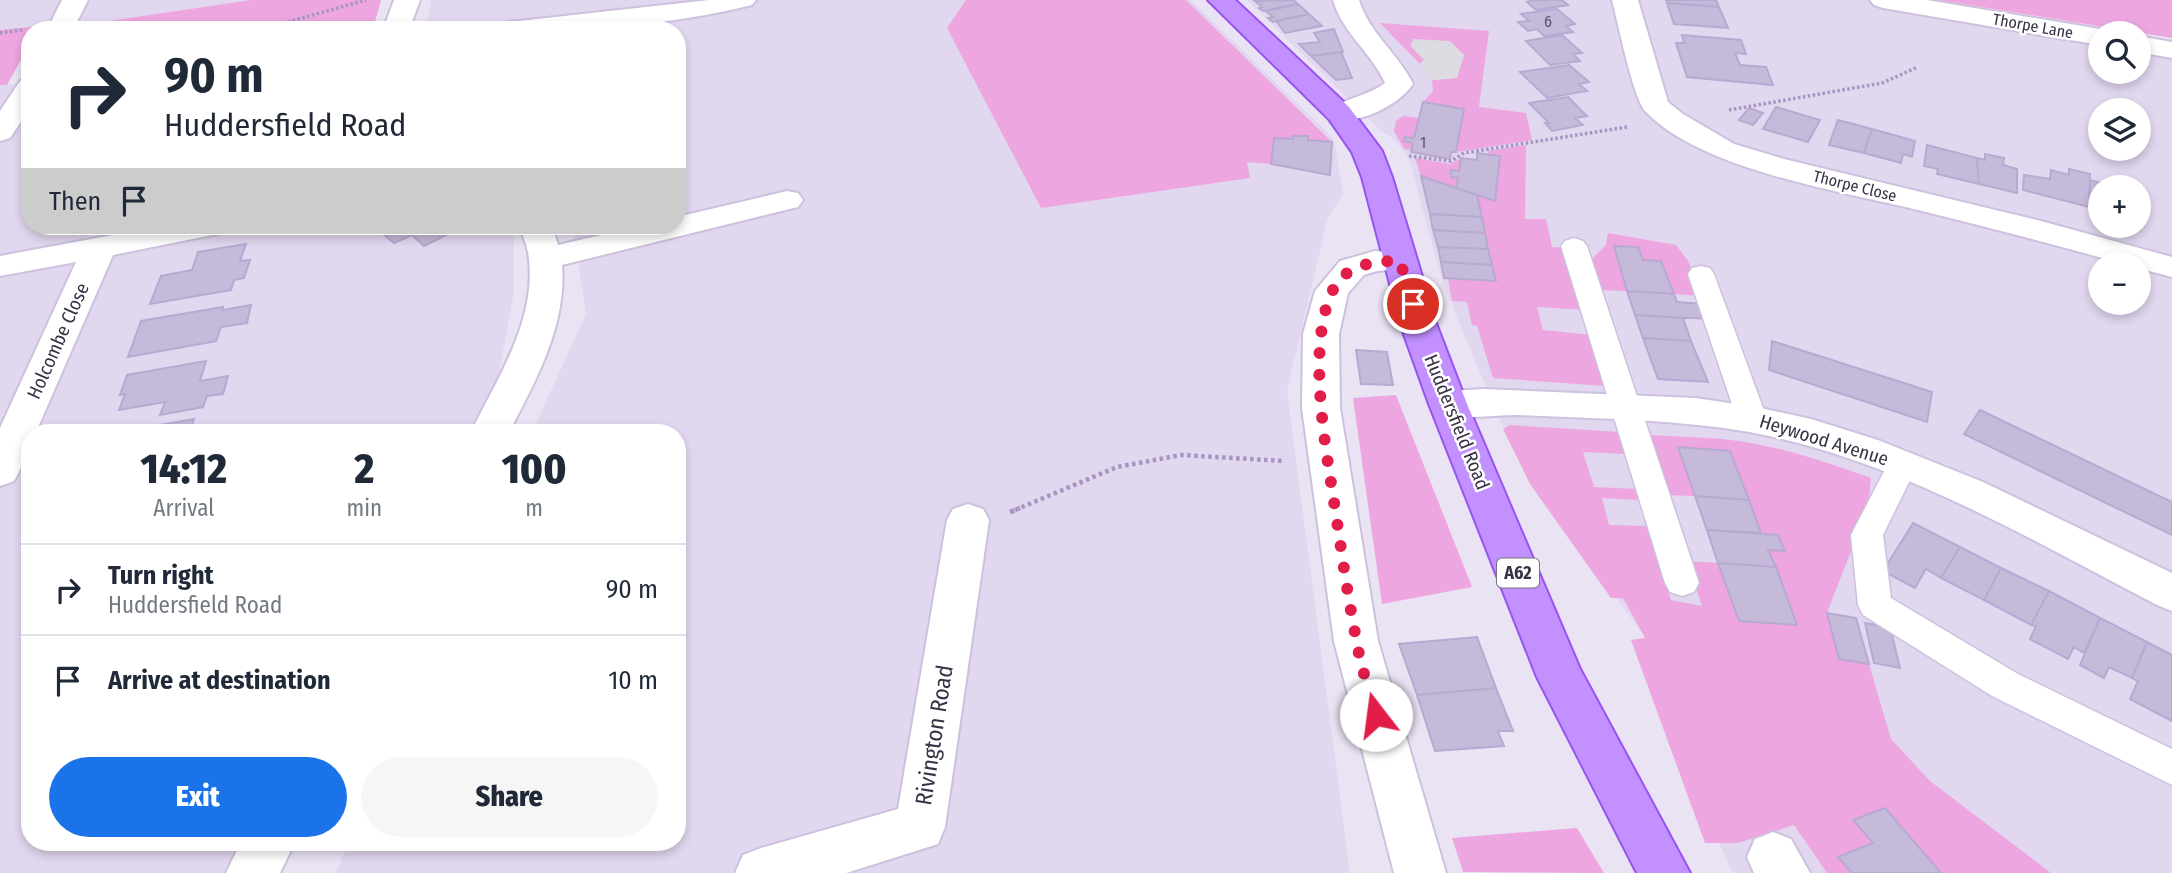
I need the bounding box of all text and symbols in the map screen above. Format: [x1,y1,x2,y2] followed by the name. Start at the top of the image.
[1991,10,2075,42] street label: Thorpe Lane
[1544,12,1552,31] house number: 6
[2088,21,2151,315] map controls
[2088,21,2151,84] button: search
[164,46,264,105] text: 90 m
[49,49,140,140] icon: right
[2088,98,2151,161] button: layers
[164,106,406,144] text: Huddersfield Road
[1420,133,1426,152] house number: 1
[1811,166,1899,206] street label: Thorpe Close
[2088,175,2151,238] button: +
[115,182,153,220] icon: arrive
[49,186,101,217] text: Then
[2088,252,2151,315] button: −
[1383,274,1443,334] pin
[22,279,94,403] street label: Holcombe Close
[1394,285,1432,323] icon: arrive
[1419,351,1495,493] street label: Huddersfield Road
[1757,409,1891,471] street label: Heywood Avenue
[141,444,227,494] text: 14:12
[354,444,374,494] text: 2
[502,444,566,494] text: 100
[153,494,214,522] text: Arrival
[347,494,382,522] text: min
[525,494,543,522] text: m
[1497,558,1539,588] road number: A62
[108,560,214,591] text: Turn right
[49,571,87,609] icon: right
[606,574,658,605] text: 90 m
[108,591,282,619] text: Huddersfield Road
[49,662,87,700] icon: arrive
[909,663,959,807] street label: Rivington Road
[108,665,331,696] text: Arrive at destination
[608,665,658,696] text: 10 m
[1339,678,1413,752] position arrow
[49,757,347,837] button: Exit
[361,757,658,837] button: Share

